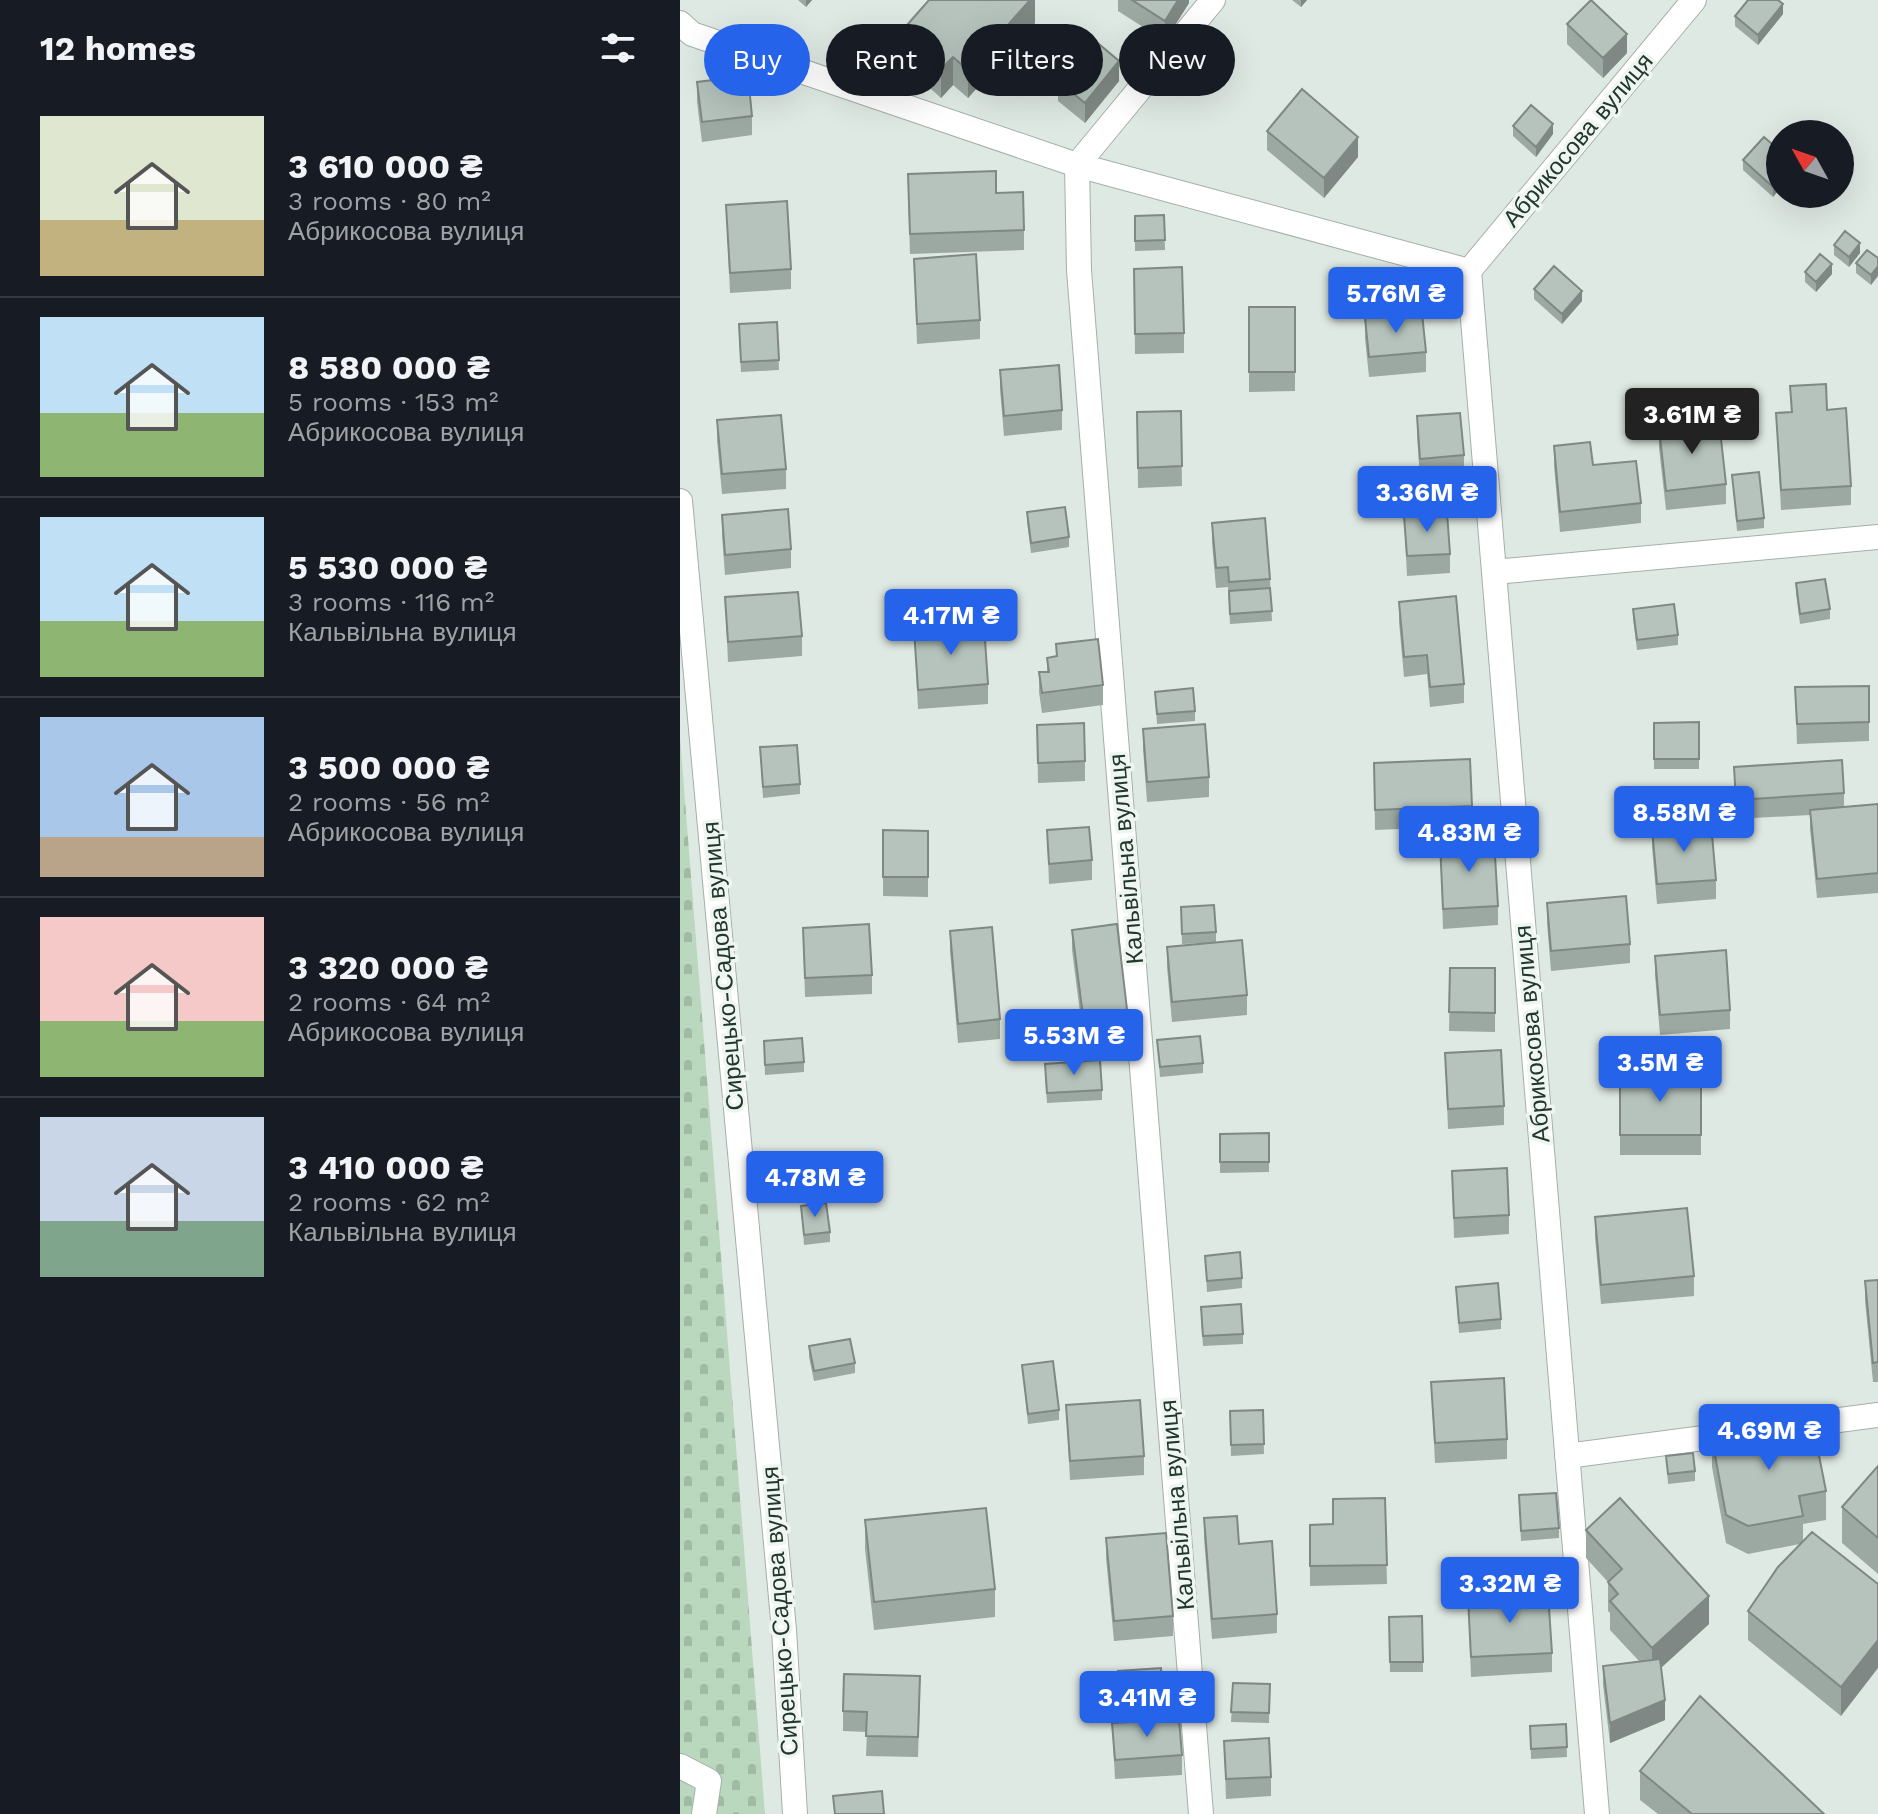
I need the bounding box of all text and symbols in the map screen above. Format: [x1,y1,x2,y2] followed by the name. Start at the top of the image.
[704,24,810,96] chip: Buy
[826,24,945,96] chip: Rent
[961,24,1103,96] chip: Filters
[1119,24,1235,96] chip: New
[596,26,640,70] icon: filters
[40,28,196,68] text: 12 homes
[1497,47,1659,233] street label: Абрикосова вулиця
[1766,120,1854,208] north arrow
[1766,120,1854,208] map controls
[288,146,483,186] text: 3 610 000 ₴
[104,148,200,244] icon: home
[288,186,491,216] text: 3 rooms · 80 m²
[288,216,524,246] text: Абрикосова вулиця
[1322,267,1470,335] pin: 5.76M ₴
[1346,278,1446,308] text: 5.76M ₴
[288,347,490,387] text: 8 580 000 ₴
[104,349,200,445] icon: home
[288,387,499,417] text: 5 rooms · 153 m²
[1618,388,1766,456] pin: 3.61M ₴
[1643,399,1741,429] text: 3.61M ₴
[288,417,524,447] text: Абрикосова вулиця
[1353,466,1501,534] pin: 3.36M ₴
[1376,477,1478,507] text: 3.36M ₴
[288,547,487,587] text: 5 530 000 ₴
[104,549,200,645] icon: home
[288,587,494,617] text: 3 rooms · 116 m²
[877,589,1025,657] pin: 4.17M ₴
[902,600,1000,630] text: 4.17M ₴
[288,617,517,647] text: Кальвільна вулиця
[288,747,489,787] text: 3 500 000 ₴
[104,749,200,845] icon: home
[1103,753,1149,965] street label: Кальвільна вулиця
[1610,786,1758,854] pin: 8.58M ₴
[288,787,490,817] text: 2 rooms · 56 m²
[1632,797,1736,827] text: 8.58M ₴
[1395,806,1543,874] pin: 4.83M ₴
[288,817,524,847] text: Абрикосова вулиця
[1417,817,1521,847] text: 4.83M ₴
[696,820,750,1112] street label: Сирецько-Садова вулиця
[1509,924,1555,1144] street label: Абрикосова вулиця
[288,947,488,987] text: 3 320 000 ₴
[104,949,200,1045] icon: home
[288,987,490,1017] text: 2 rooms · 64 m²
[1000,1009,1148,1077] pin: 5.53M ₴
[288,1017,524,1047] text: Абрикосова вулиця
[1023,1020,1125,1050] text: 5.53M ₴
[1595,1036,1725,1104] pin: 3.5M ₴
[1617,1047,1703,1077] text: 3.5M ₴
[288,1147,483,1187] text: 3 410 000 ₴
[104,1149,200,1245] icon: home
[741,1151,889,1219] pin: 4.78M ₴
[764,1162,866,1192] text: 4.78M ₴
[288,1187,490,1217] text: 2 rooms · 62 m²
[288,1217,517,1247] text: Кальвільна вулиця
[1154,1399,1200,1611] street label: Кальвільна вулиця
[1695,1404,1843,1472] pin: 4.69M ₴
[1717,1415,1821,1445] text: 4.69M ₴
[756,1465,804,1757] street label: Сирецько-Садова вулиця
[1436,1557,1584,1625] pin: 3.32M ₴
[1459,1568,1561,1598] text: 3.32M ₴
[1073,1671,1221,1739] pin: 3.41M ₴
[1098,1682,1196,1712] text: 3.41M ₴

